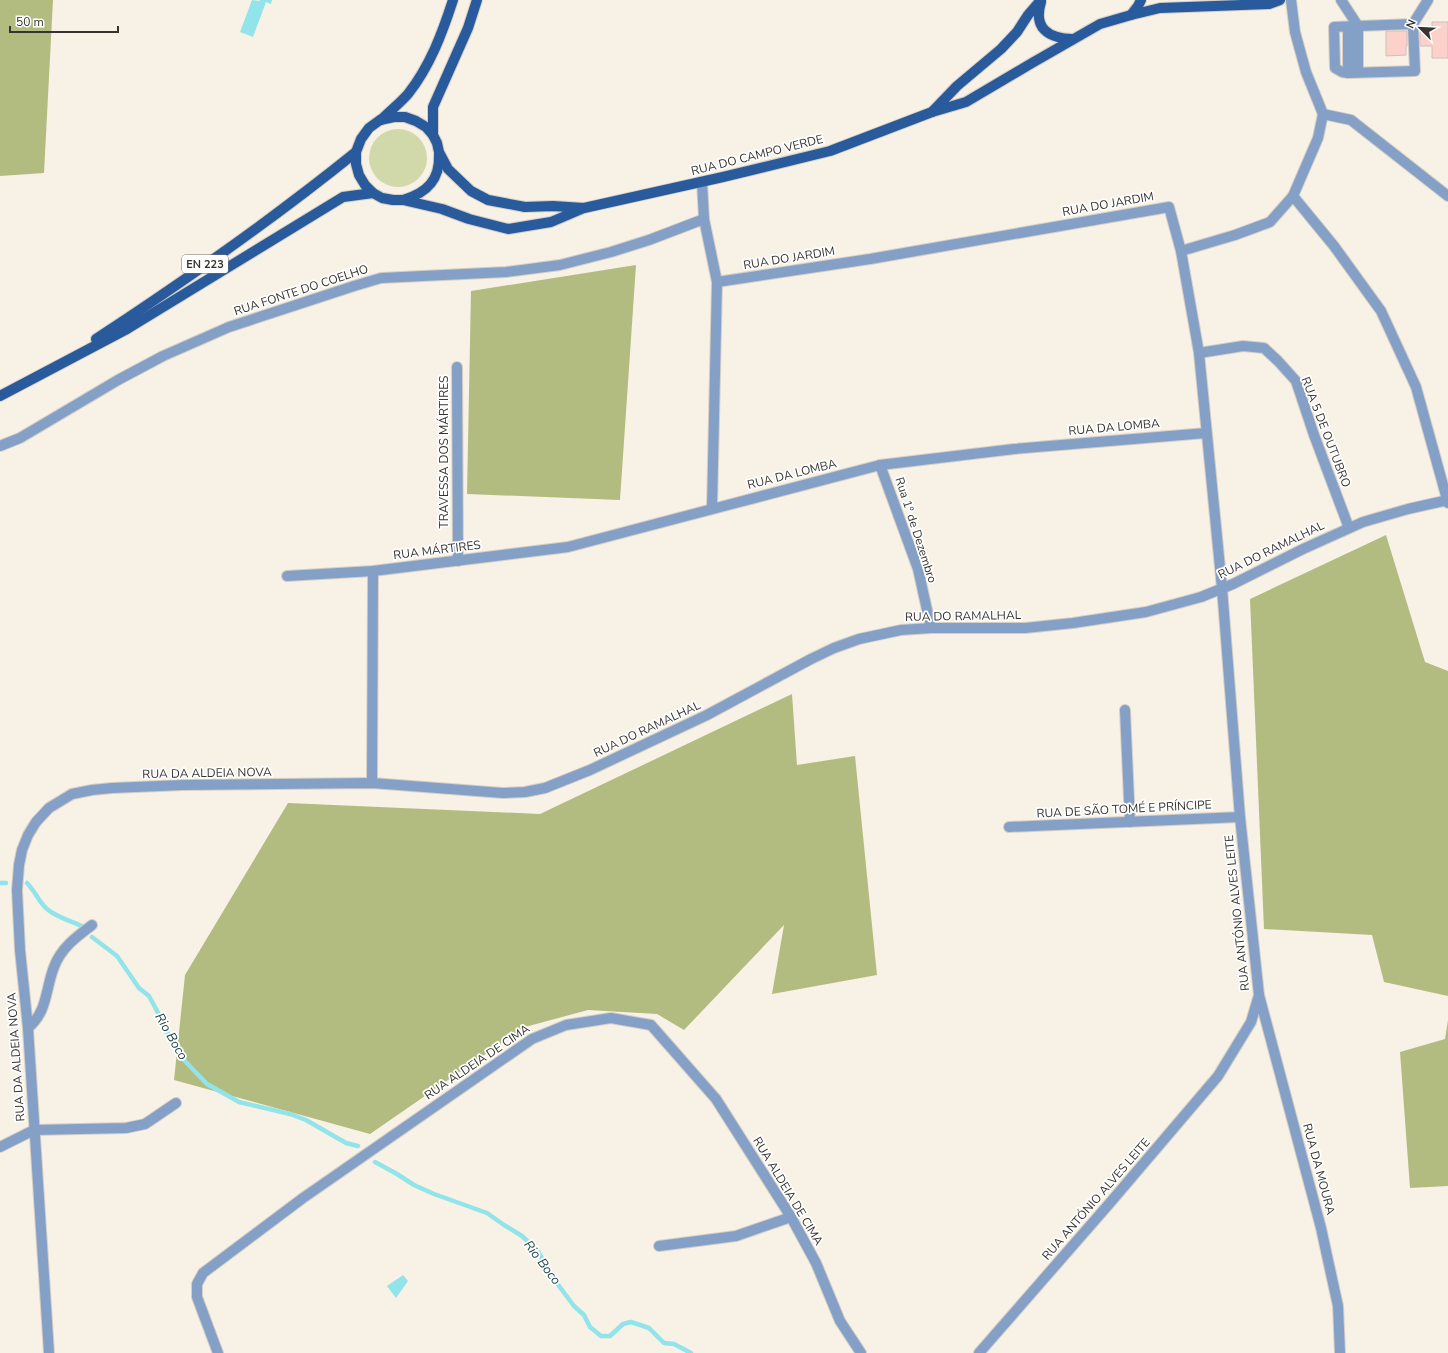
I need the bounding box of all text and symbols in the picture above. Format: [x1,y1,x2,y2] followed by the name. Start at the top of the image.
[10,8,118,34] scale bar
[1400,8,1440,48] north arrow
[16,14,44,30] text: 50 m
[1403,17,1420,31] text: N
[689,131,825,179] street label: RUA DO CAMPO VERDE
[1061,188,1155,220] street label: RUA DO JARDIM
[742,243,836,273] street label: RUA DO JARDIM
[182,255,228,273] road number: EN 223
[232,261,370,319] street label: RUA FONTE DO COELHO
[1298,375,1354,489] street label: RUA 5 DE OUTUBRO
[436,376,452,528] street label: TRAVESSA DOS MÁRTIRES
[1068,415,1160,439] street label: RUA DA LOMBA
[746,455,839,493] street label: RUA DA LOMBA
[891,475,941,585] street label: Rua 1º de Dezembro
[1215,517,1327,583] street label: RUA DO RAMALHAL
[392,537,482,563] street label: RUA MÁRTIRES
[905,607,1022,625] street label: RUA DO RAMALHAL
[591,697,704,761] street label: RUA DO RAMALHAL
[142,764,272,782] street label: RUA DA ALDEIA NOVA
[1036,796,1212,822] street label: RUA DE SÃO TOMÉ E PRÍNCIPE
[1221,834,1253,992] street label: RUA ANTÓNIO ALVES LEITE
[3,992,28,1122] street label: RUA DA ALDEIA NOVA
[150,1010,192,1063] water label: Rio Boco
[421,1021,533,1103] street label: RUA ALDEIA DE CIMA
[1299,1122,1339,1217] street label: RUA DA MOURA
[749,1134,827,1248] street label: RUA ALDEIA DE CIMA
[1039,1135,1153,1263] street label: RUA ANTÓNIO ALVES LEITE
[520,1237,565,1289] water label: Rio Boco

